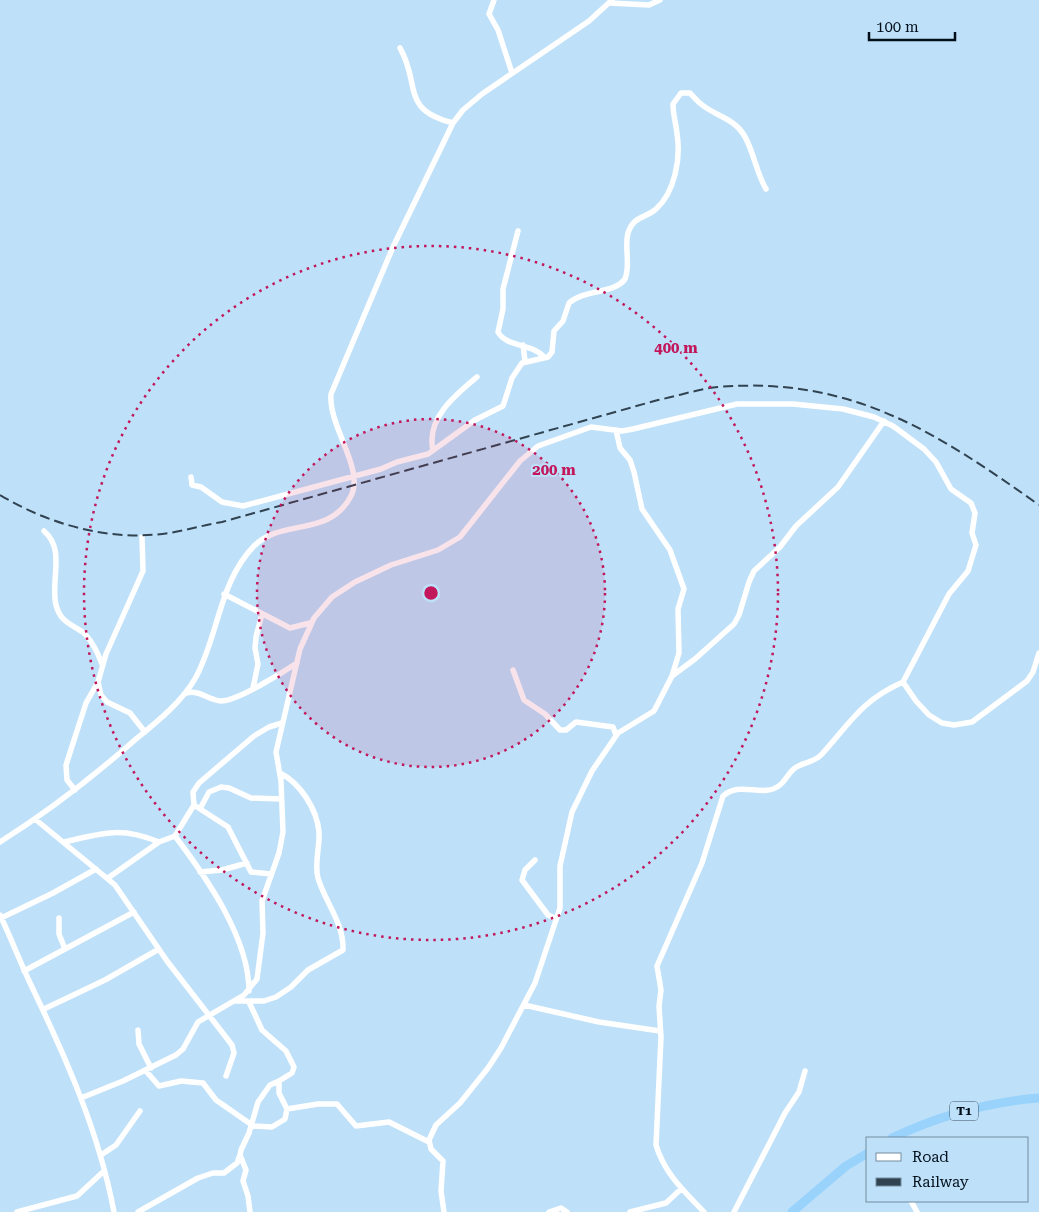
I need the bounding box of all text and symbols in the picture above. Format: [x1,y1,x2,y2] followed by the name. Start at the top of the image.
[869,10,955,42] scale bar
[876,18,919,36] text: 100 m
[654,339,698,357] text: 400 m
[532,461,576,479] text: 200 m
[422,584,440,602] centre of rings
[950,1102,978,1120] road number: T1
[866,1137,1029,1202] legend
[912,1148,949,1166] text: Road
[912,1173,969,1191] text: Railway

